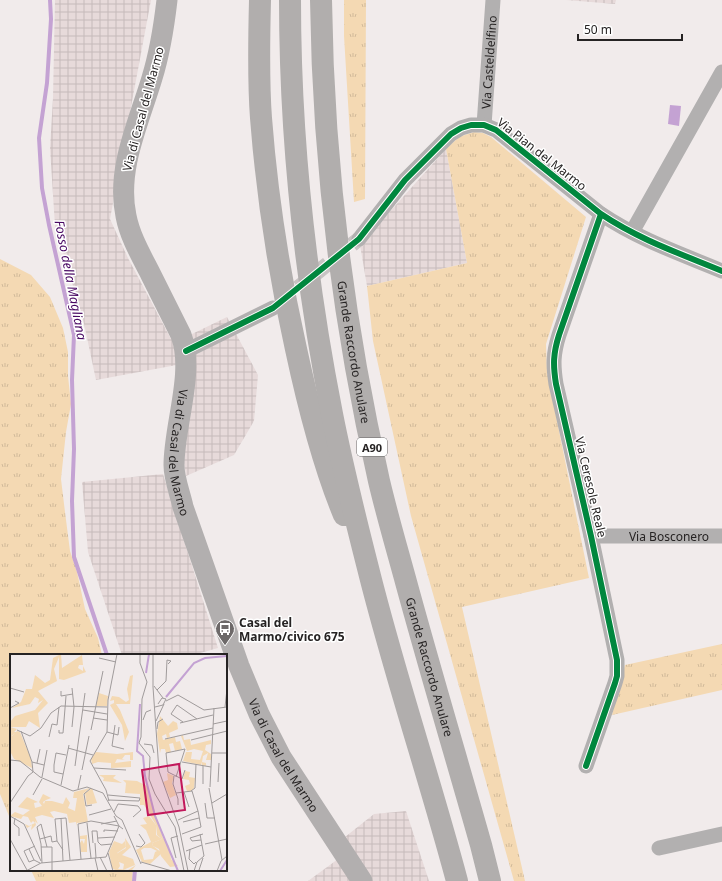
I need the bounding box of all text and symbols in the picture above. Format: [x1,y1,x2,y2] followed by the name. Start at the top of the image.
[477,15,500,109] street label: Via Casteldelfino
[578,16,682,42] scale bar
[584,21,612,38] text: 50 m
[118,45,168,173] street label: Via di Casal del Marmo
[494,114,590,194] street label: Via Pian del Marmo
[51,219,92,342] water label: Fosso della Magliana
[334,280,375,425] street label: Grande Raccordo Anulare
[165,388,194,518] street label: Via di Casal del Marmo
[571,435,611,539] street label: Via Ceresole Reale
[357,438,387,456] road number: A90
[629,528,709,545] street label: Via Bosconero
[402,595,458,739] street label: Grande Raccordo Anulare
[239,614,345,645] place label: Casal del Marmo/civico 675
[214,618,236,646] bus stop icon: Casal del Marmo/civico 675
[10,654,227,871] inset map
[245,696,323,815] street label: Via di Casal del Marmo

